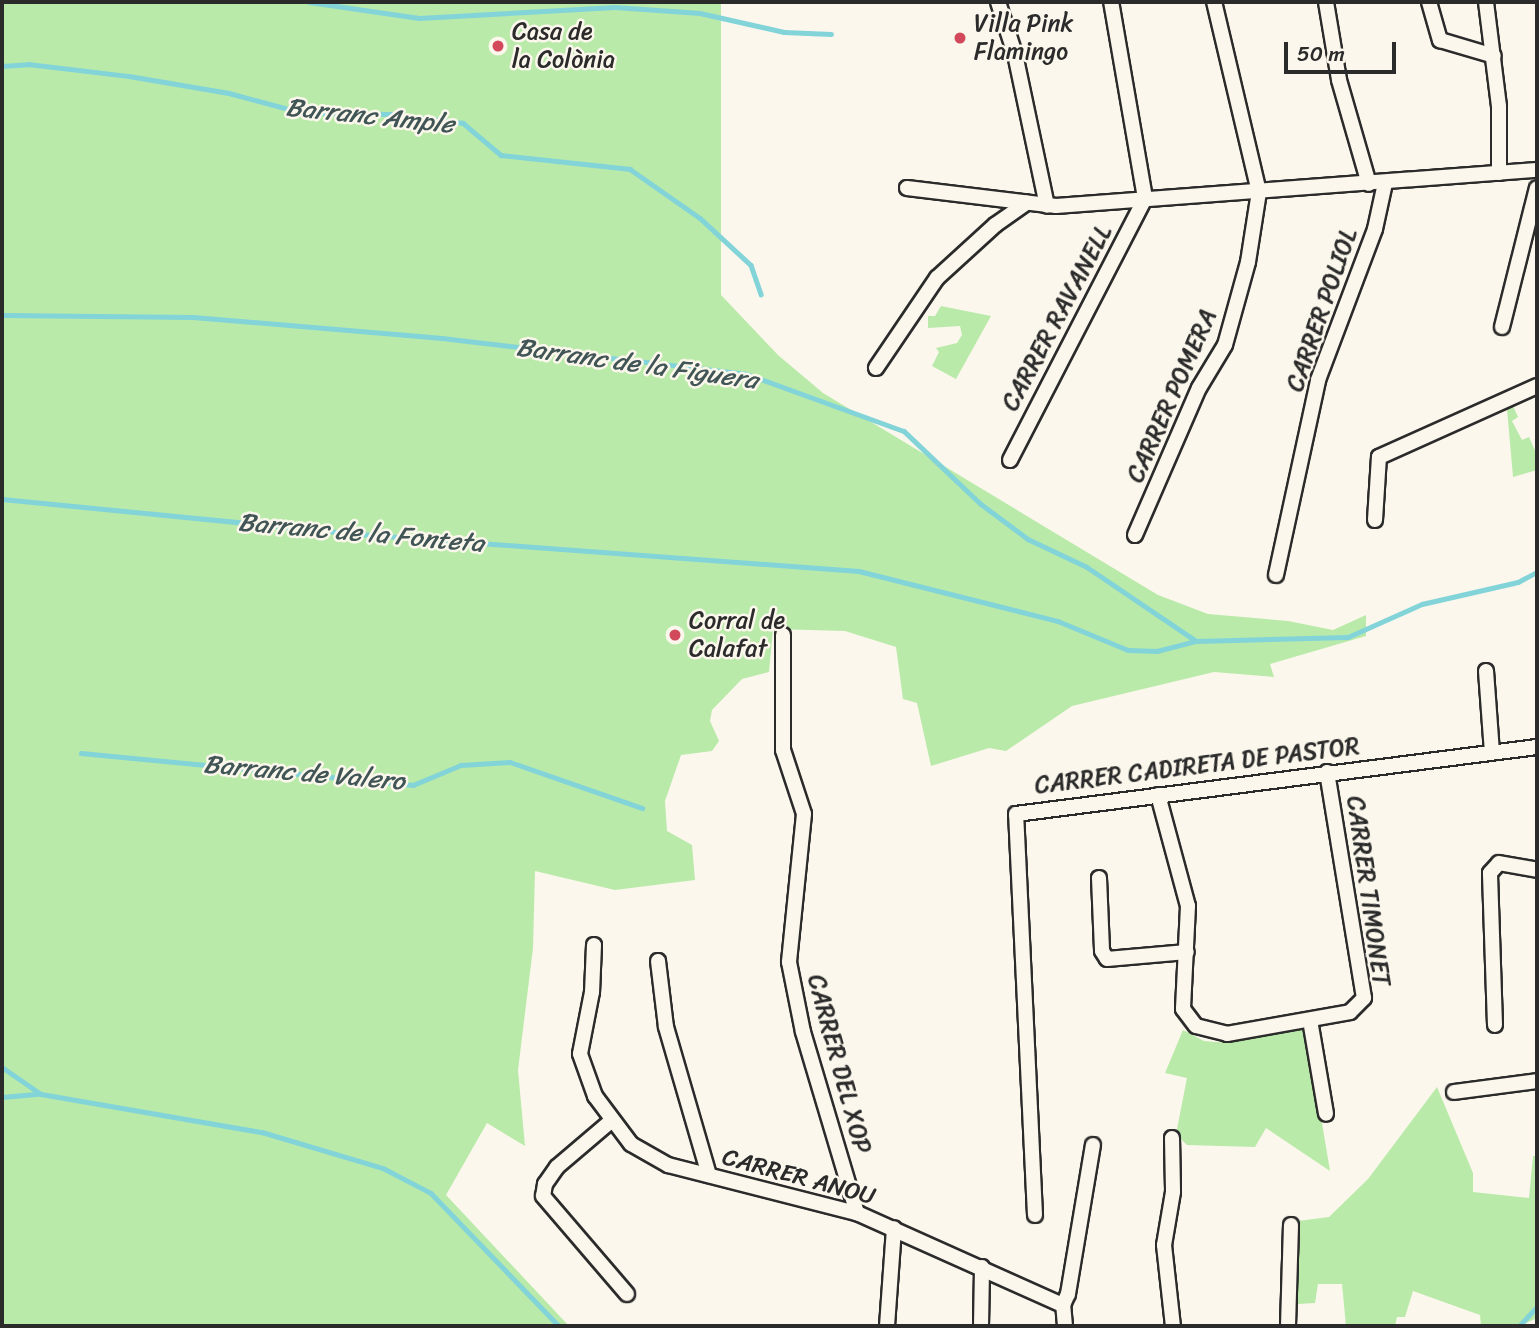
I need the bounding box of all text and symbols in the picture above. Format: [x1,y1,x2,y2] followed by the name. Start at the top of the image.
[974,10,1074,66] place label: Villa Pink Flamingo
[512,18,615,74] place label: Casa de la Colònia
[1287,28,1399,72] scale bar
[952,30,968,46] marker: Villa Pink Flamingo
[1297,35,1345,73] text: 50 m
[490,38,506,54] marker: Casa de la Colònia
[284,92,456,140] water label: Barranc Ample
[996,220,1118,416] street label: CARRER RAVANELL
[1281,225,1363,395] street label: CARRER POLIOL
[1121,304,1223,488] street label: CARRER POMERA
[514,332,760,396] water label: Barranc de la Figuera
[236,507,486,559] water label: Barranc de la Fonteta
[689,607,786,663] place label: Corral de Calafat
[667,627,683,643] marker: Corral de Calafat
[1034,732,1360,800] street label: CARRER CADIRETA DE PASTOR
[202,749,406,797] water label: Barranc de Valero
[1340,792,1396,990] street label: CARRER TIMONET
[801,971,877,1157] street label: CARRER DEL XOP
[720,1143,878,1211] street label: CARRER ANOU

